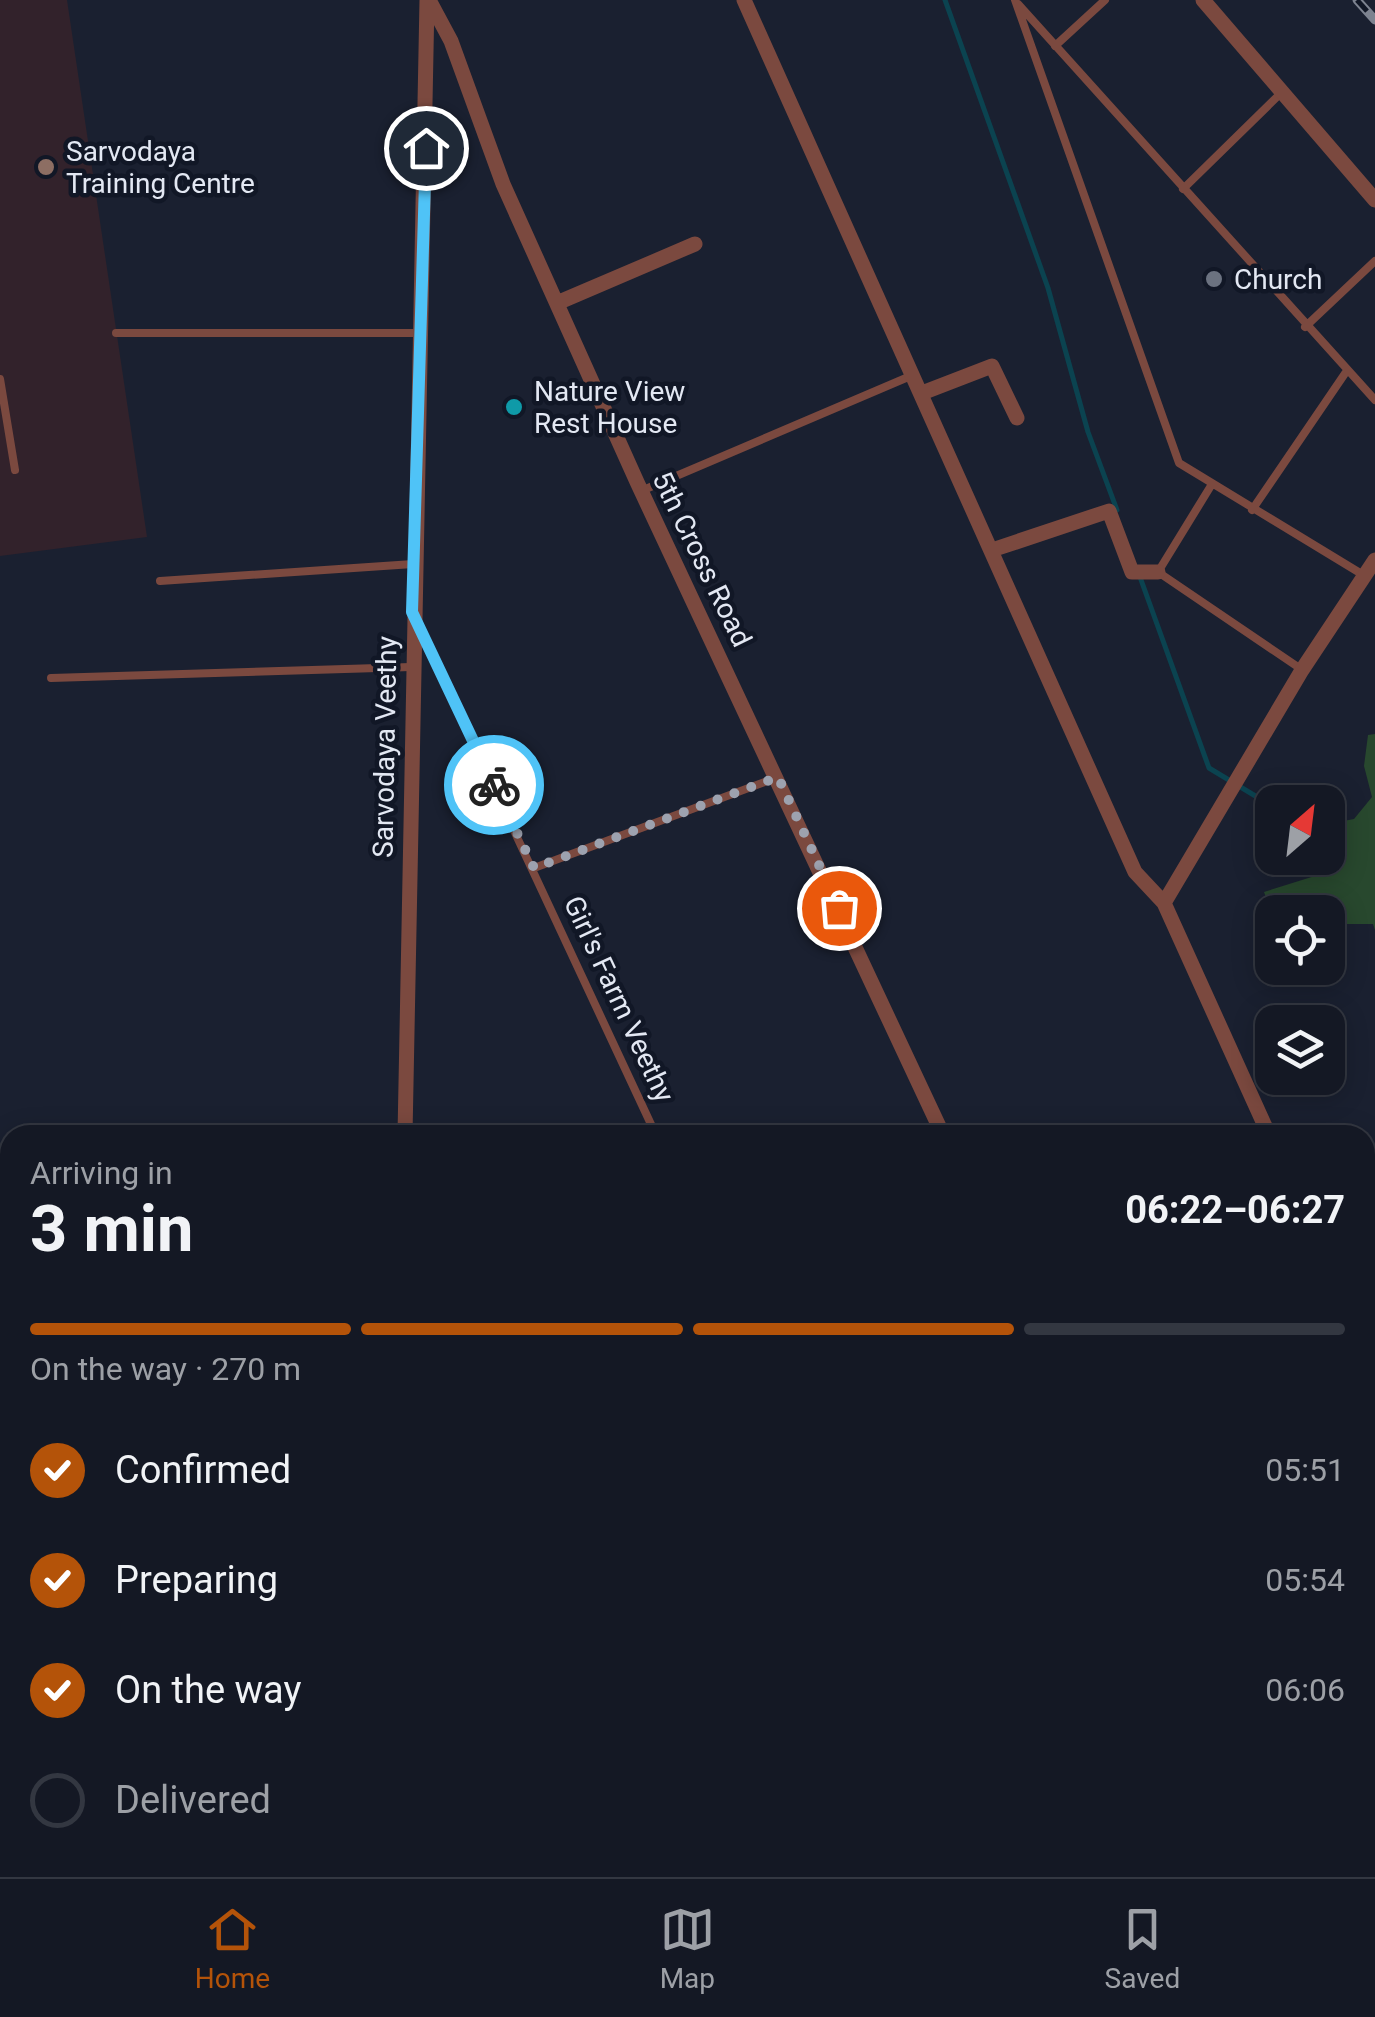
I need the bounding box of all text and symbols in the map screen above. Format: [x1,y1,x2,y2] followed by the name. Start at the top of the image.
[384,106,469,191] pin
[399,121,454,176] icon: home
[66,135,255,200] place label: Sarvodaya Training Centre
[35,156,57,178] marker: Sarvodaya Training Centre
[1234,263,1322,296] place label: Church
[1203,268,1225,290] marker: Church
[534,375,685,440] place label: Nature View Rest House
[503,396,525,418] marker: Nature View Rest House
[645,466,759,652] street label: 5th Cross Road
[367,636,403,858] street label: Sarvodaya Veethy
[444,735,544,835] courier
[467,758,522,813] icon: bike
[1255,785,1345,875] north arrow
[1255,785,1345,1095] map controls
[797,866,882,951] pin
[812,881,867,936] icon: bag
[557,891,681,1107] street label: Girl's Farm Veethy
[1255,895,1345,985] button: locate
[1255,1005,1345,1095] button: layers
[30,1154,173,1192] text: Arriving in
[1125,1188,1345,1232] text: 06:22–06:27
[30,1191,193,1267] text: 3 min
[30,1350,301,1388] text: On the way · 270 m
[30,1443,85,1498] icon: check
[115,1448,291,1492] text: Confirmed
[1265,1451,1345,1489] text: 05:51
[30,1553,85,1608] icon: check
[115,1558,278,1602] text: Preparing
[1265,1561,1345,1599] text: 05:54
[30,1663,85,1718] icon: check
[115,1668,301,1712] text: On the way
[1265,1671,1345,1709] text: 06:06
[115,1778,271,1822] text: Delivered
[195,1902,270,1995] tab: Home
[660,1902,715,1995] tab: Map
[1105,1902,1180,1995] tab: Saved

